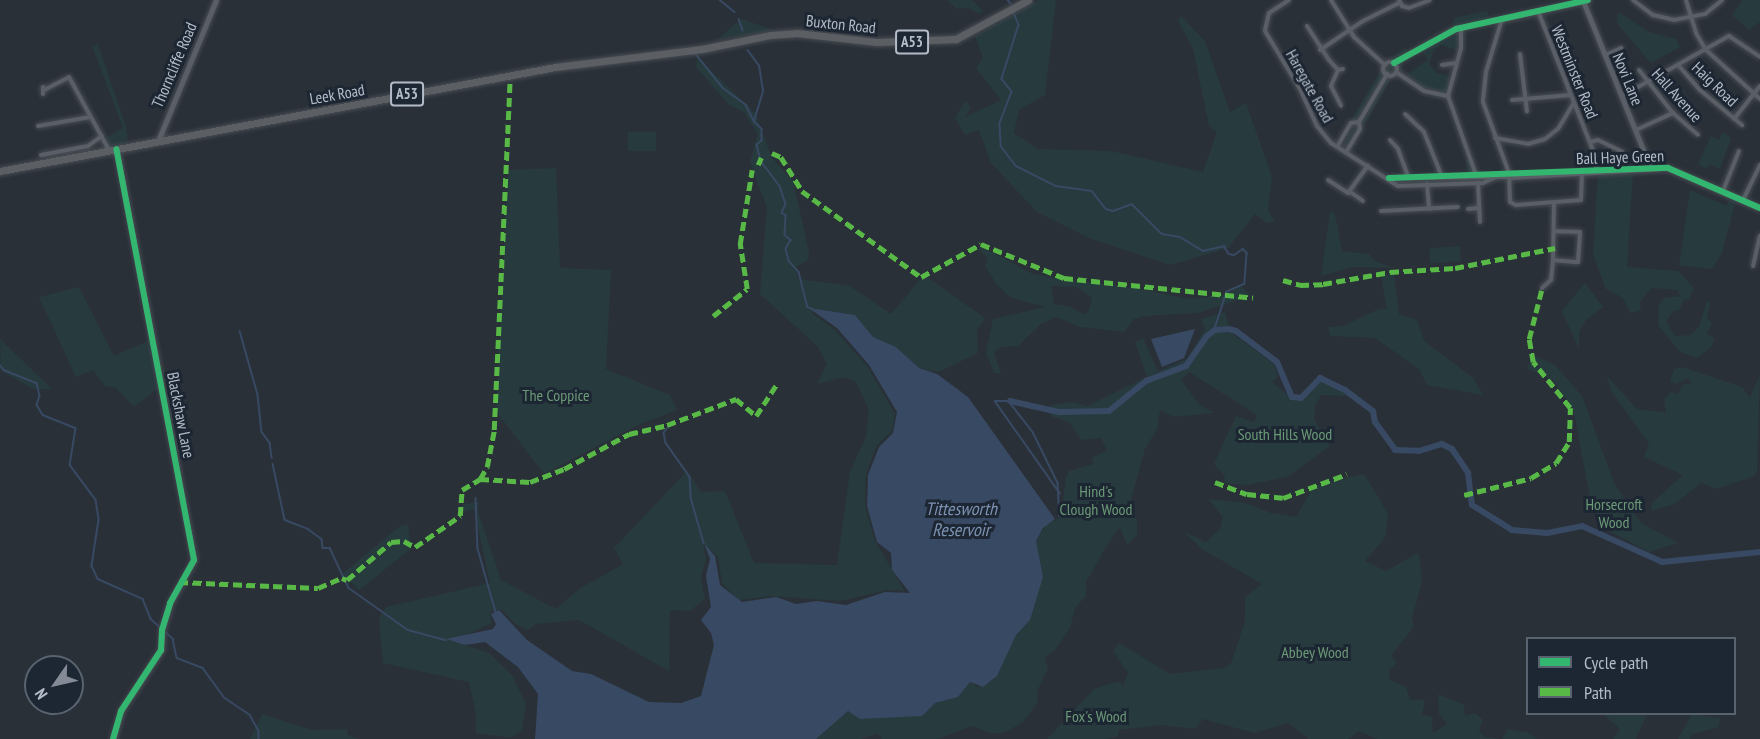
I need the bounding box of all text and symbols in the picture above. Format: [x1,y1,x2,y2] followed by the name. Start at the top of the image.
[805,11,877,37] street label: Buxton Road
[147,19,201,111] street label: Thorncliffe Road
[1548,23,1602,121] street label: Westminster Road
[894,30,930,54] road number: A53
[1282,46,1338,126] street label: Haregate Road
[1609,50,1647,108] street label: Novi Lane
[1688,58,1742,110] street label: Haig Road
[1648,64,1706,126] street label: Hall Avenue
[308,80,366,108] street label: Leek Road
[389,82,425,106] road number: A53
[1576,146,1664,168] street label: Ball Haye Green
[163,370,199,460] street label: Blackshaw Lane
[522,385,590,405] park label: The Coppice
[1238,424,1332,444] park label: South Hills Wood
[1059,481,1133,519] park label: Hind's Clough Wood
[1586,494,1642,532] park label: Horsecroft Wood
[925,499,997,542] water label: Tittesworth Reservoir
[1526,637,1736,715] legend
[1281,642,1349,662] park label: Abbey Wood
[1584,651,1648,674] text: Cycle path
[24,655,84,715] north arrow
[1584,681,1612,704] text: Path
[30,685,51,703] text: N
[1065,706,1127,726] park label: Fox's Wood

